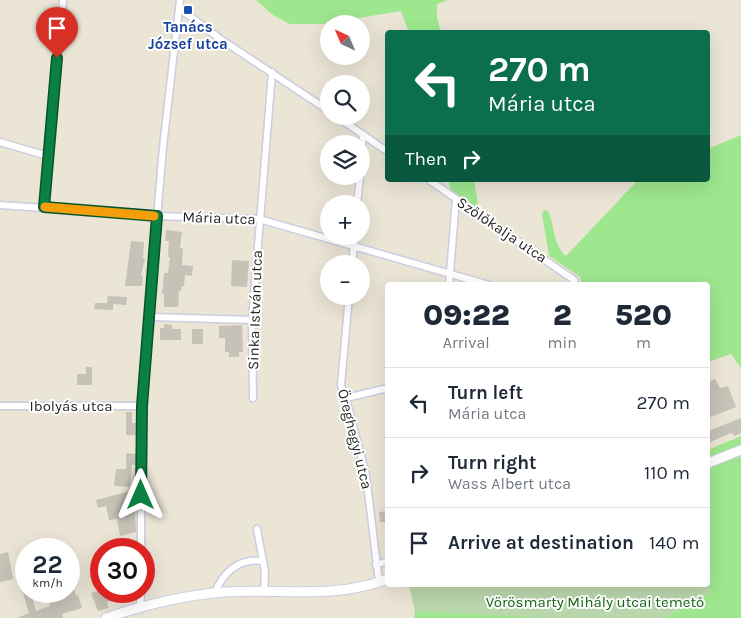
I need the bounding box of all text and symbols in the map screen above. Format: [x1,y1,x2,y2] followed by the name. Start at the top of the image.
[182,4,194,16] marker: Tanács József utca
[36,7,78,58] pin
[43,14,71,42] icon: arrive
[320,15,370,65] north arrow
[320,15,370,305] map controls
[148,18,228,53] place label: Tanács József utca
[488,49,591,90] text: 270 m
[405,50,470,115] icon: left
[320,75,370,125] button: search
[488,91,596,117] text: Mária utca
[320,135,370,185] button: layers
[457,145,485,173] icon: right
[405,148,447,170] text: Then
[453,193,551,267] street label: Szőlőkalja utca
[320,195,370,245] button: +
[182,208,256,228] street label: Mária utca
[244,250,266,370] street label: Sinka István utca
[320,255,370,305] button: −
[423,297,510,333] text: 09:22
[553,297,572,333] text: 2
[615,297,672,333] text: 520
[443,333,490,352] text: Arrival
[548,333,577,352] text: min
[636,333,651,352] text: m
[448,382,523,404] text: Turn left
[334,387,376,491] street label: Öreghegyi utca
[405,389,433,417] icon: left
[637,392,690,414] text: 270 m
[30,397,112,415] street label: Ibolyás utca
[448,404,526,423] text: Mária utca
[448,452,537,474] text: Turn right
[405,459,433,487] icon: right
[644,462,690,484] text: 110 m
[114,468,166,520] position arrow
[448,474,571,493] text: Wass Albert utca
[405,529,433,557] icon: arrive
[448,532,634,554] text: Arrive at destination
[649,532,699,554] text: 140 m
[90,538,155,603] speed limit sign: 30
[32,550,63,579] text: 22
[32,576,63,590] text: km/h
[486,593,704,611] park label: Vörösmarty Mihály utcai temető

